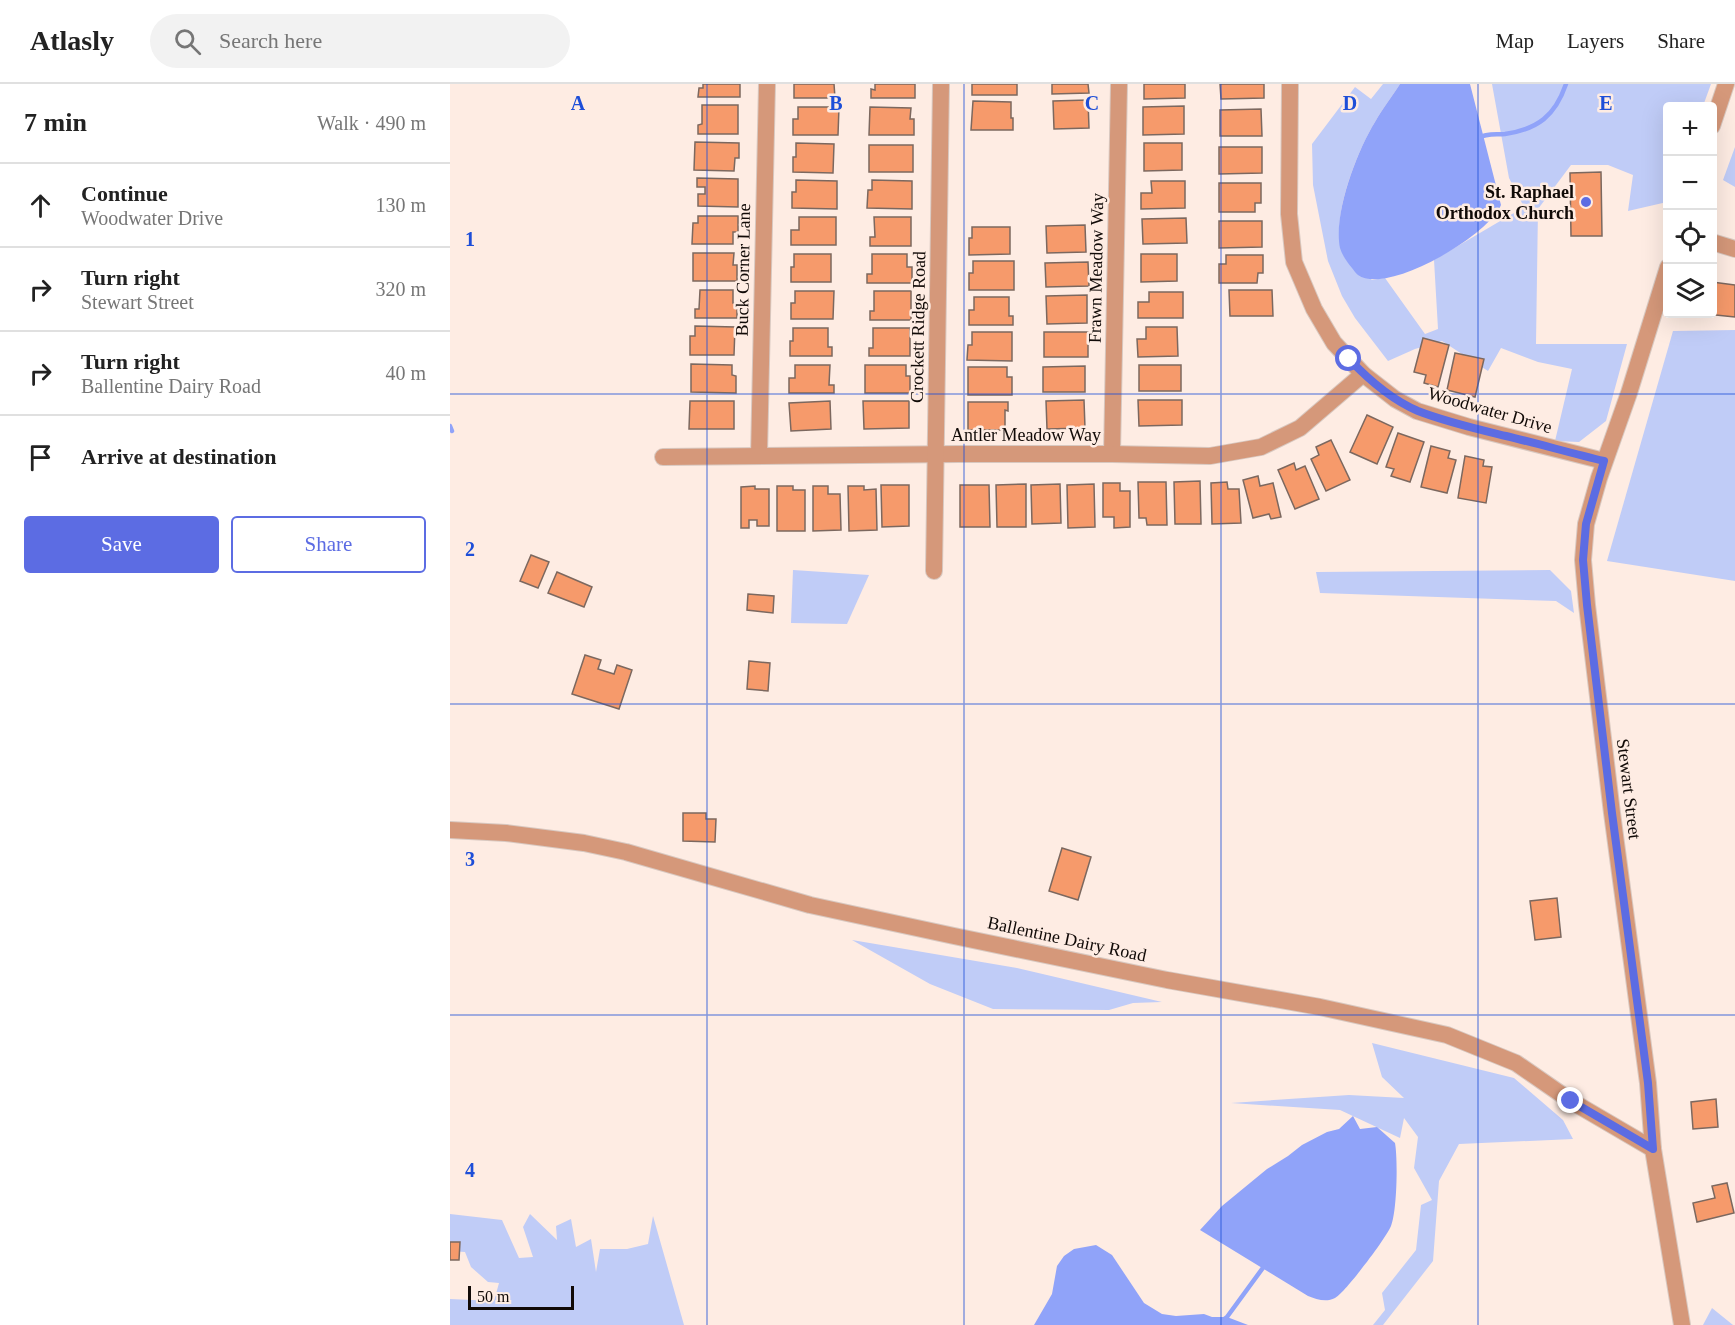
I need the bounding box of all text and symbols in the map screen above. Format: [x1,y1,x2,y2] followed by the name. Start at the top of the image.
[150,14,570,68] search box
[30,25,114,56] text: Atlasly
[171,25,204,58] icon: search
[219,28,322,53] text: Search here
[1496,29,1534,53] text: Map
[1567,29,1624,53] text: Layers
[1657,29,1705,53] text: Share
[571,92,586,114] text: A
[829,92,843,114] text: B
[1085,92,1099,114] text: C
[1343,92,1357,114] text: D
[1599,92,1613,114] text: E
[1663,102,1717,318] map controls
[1663,102,1717,156] button: +
[24,108,87,137] text: 7 min
[317,112,426,134] text: Walk · 490 m
[1663,156,1717,210] button: −
[81,181,168,206] text: Continue
[1436,182,1574,223] place label: St. Raphael Orthodox Church
[24,189,57,222] icon: ahead
[1085,193,1107,343] street label: Frawn Meadow Way
[375,194,426,216] text: 130 m
[1579,195,1593,209] marker: St. Raphael Orthodox Church
[732,203,754,337] street label: Buck Corner Lane
[81,207,223,229] text: Woodwater Drive
[1663,210,1717,264] button: locate
[465,228,475,250] text: 1
[907,251,929,403] street label: Crockett Ridge Road
[1663,264,1717,318] button: layers
[81,265,180,290] text: Turn right
[24,273,57,306] icon: right
[375,278,426,300] text: 320 m
[81,291,194,313] text: Stewart Street
[1335,345,1361,371] route start
[81,349,180,374] text: Turn right
[24,357,57,390] icon: right
[385,362,426,384] text: 40 m
[81,375,261,397] text: Ballentine Dairy Road
[1426,383,1554,437] street label: Woodwater Drive
[951,425,1101,445] street label: Antler Meadow Way
[24,441,57,474] icon: arrive
[81,444,277,469] text: Arrive at destination
[24,516,219,573] button: Save
[231,516,426,573] button: Share
[465,538,475,560] text: 2
[1613,737,1645,841] street label: Stewart Street
[465,848,475,870] text: 3
[986,912,1148,966] street label: Ballentine Dairy Road
[1557,1087,1583,1113] route end
[465,1159,475,1181] text: 4
[468,1283,574,1310] scale bar
[477,1288,509,1305] text: 50 m

